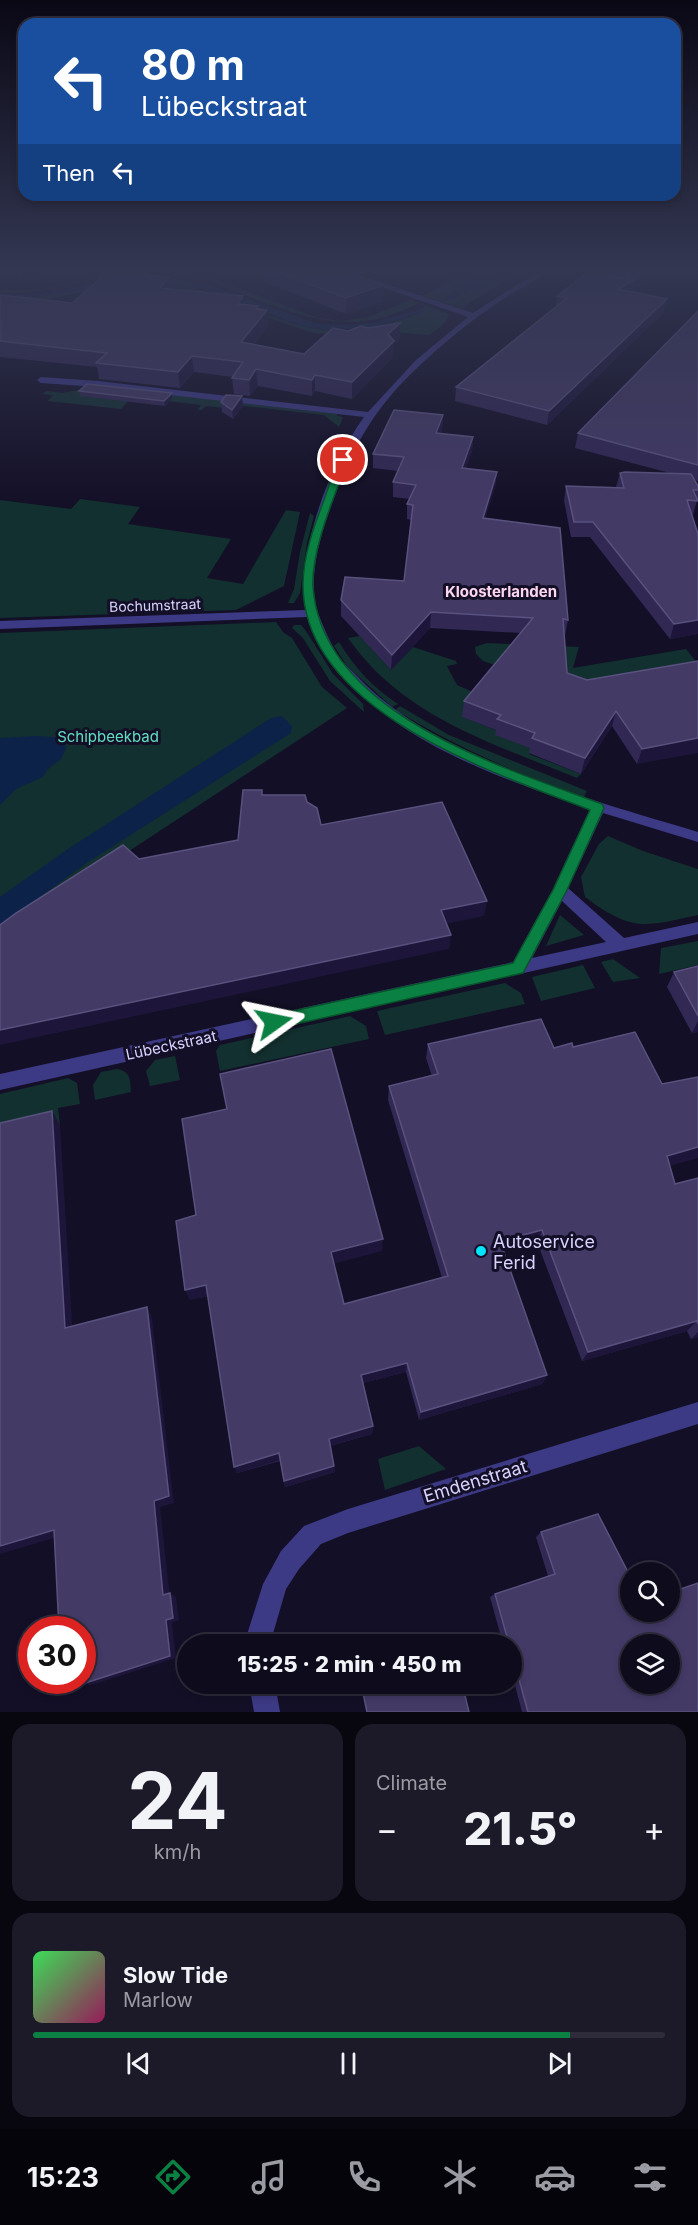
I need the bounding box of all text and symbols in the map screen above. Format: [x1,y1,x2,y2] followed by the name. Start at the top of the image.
[141,39,245,90] text: 80 m
[42,42,120,120] icon: left
[141,90,307,123] text: Lübeckstraat
[107,156,140,189] icon: left
[42,160,95,186] text: Then
[317,434,368,485] pin
[326,443,359,476] icon: arrive
[445,582,557,601] district label: Kloosterlanden
[109,595,202,615] street label: Bochumstraat
[57,727,159,746] park label: Schipbeekbad
[242,990,306,1054] position arrow
[124,1026,218,1064] street label: Lübeckstraat
[493,1231,595,1273] place label: Autoservice Ferid
[474,1244,488,1258] marker: Autoservice Ferid
[421,1455,529,1507] street label: Emdenstraat
[620,1562,680,1694] map controls
[620,1562,680,1622] button: search
[18,1616,96,1694] speed limit sign: 30
[620,1634,680,1694] button: layers
[237,1651,462,1677] text: 15:25 · 2 min · 450 m
[127,1753,228,1848] text: 24
[376,1771,447,1795] text: Climate
[463,1801,578,1856] text: 21.5°
[376,1809,398,1849] text: −
[643,1809,665,1849] text: +
[154,1840,201,1864] text: km/h
[123,1962,228,1988] text: Slow Tide
[123,1988,193,2012] text: Marlow
[122,2047,155,2080] icon: previous
[332,2047,365,2080] icon: pause
[543,2047,576,2080] icon: next
[152,2156,194,2198] icon: directions
[248,2156,290,2198] icon: music
[343,2156,385,2198] icon: phone
[439,2156,481,2198] icon: climate
[534,2156,576,2198] icon: car
[629,2156,671,2198] icon: filters
[27,2161,99,2194] text: 15:23

